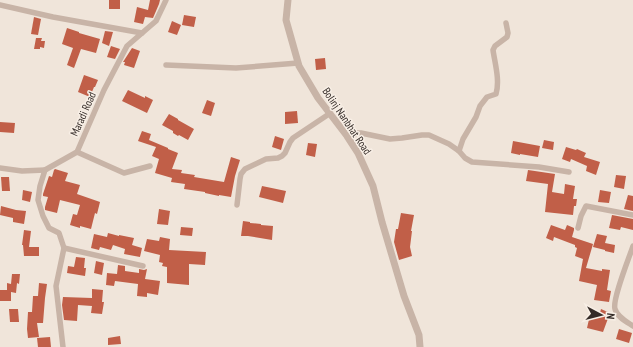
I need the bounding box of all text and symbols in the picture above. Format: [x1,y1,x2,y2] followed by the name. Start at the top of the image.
[319,85,375,157] street label: Bolinj Nanbhat Road
[67,89,99,138] street label: Maradi Road
[581,295,621,335] north arrow
[604,312,618,320] text: N

